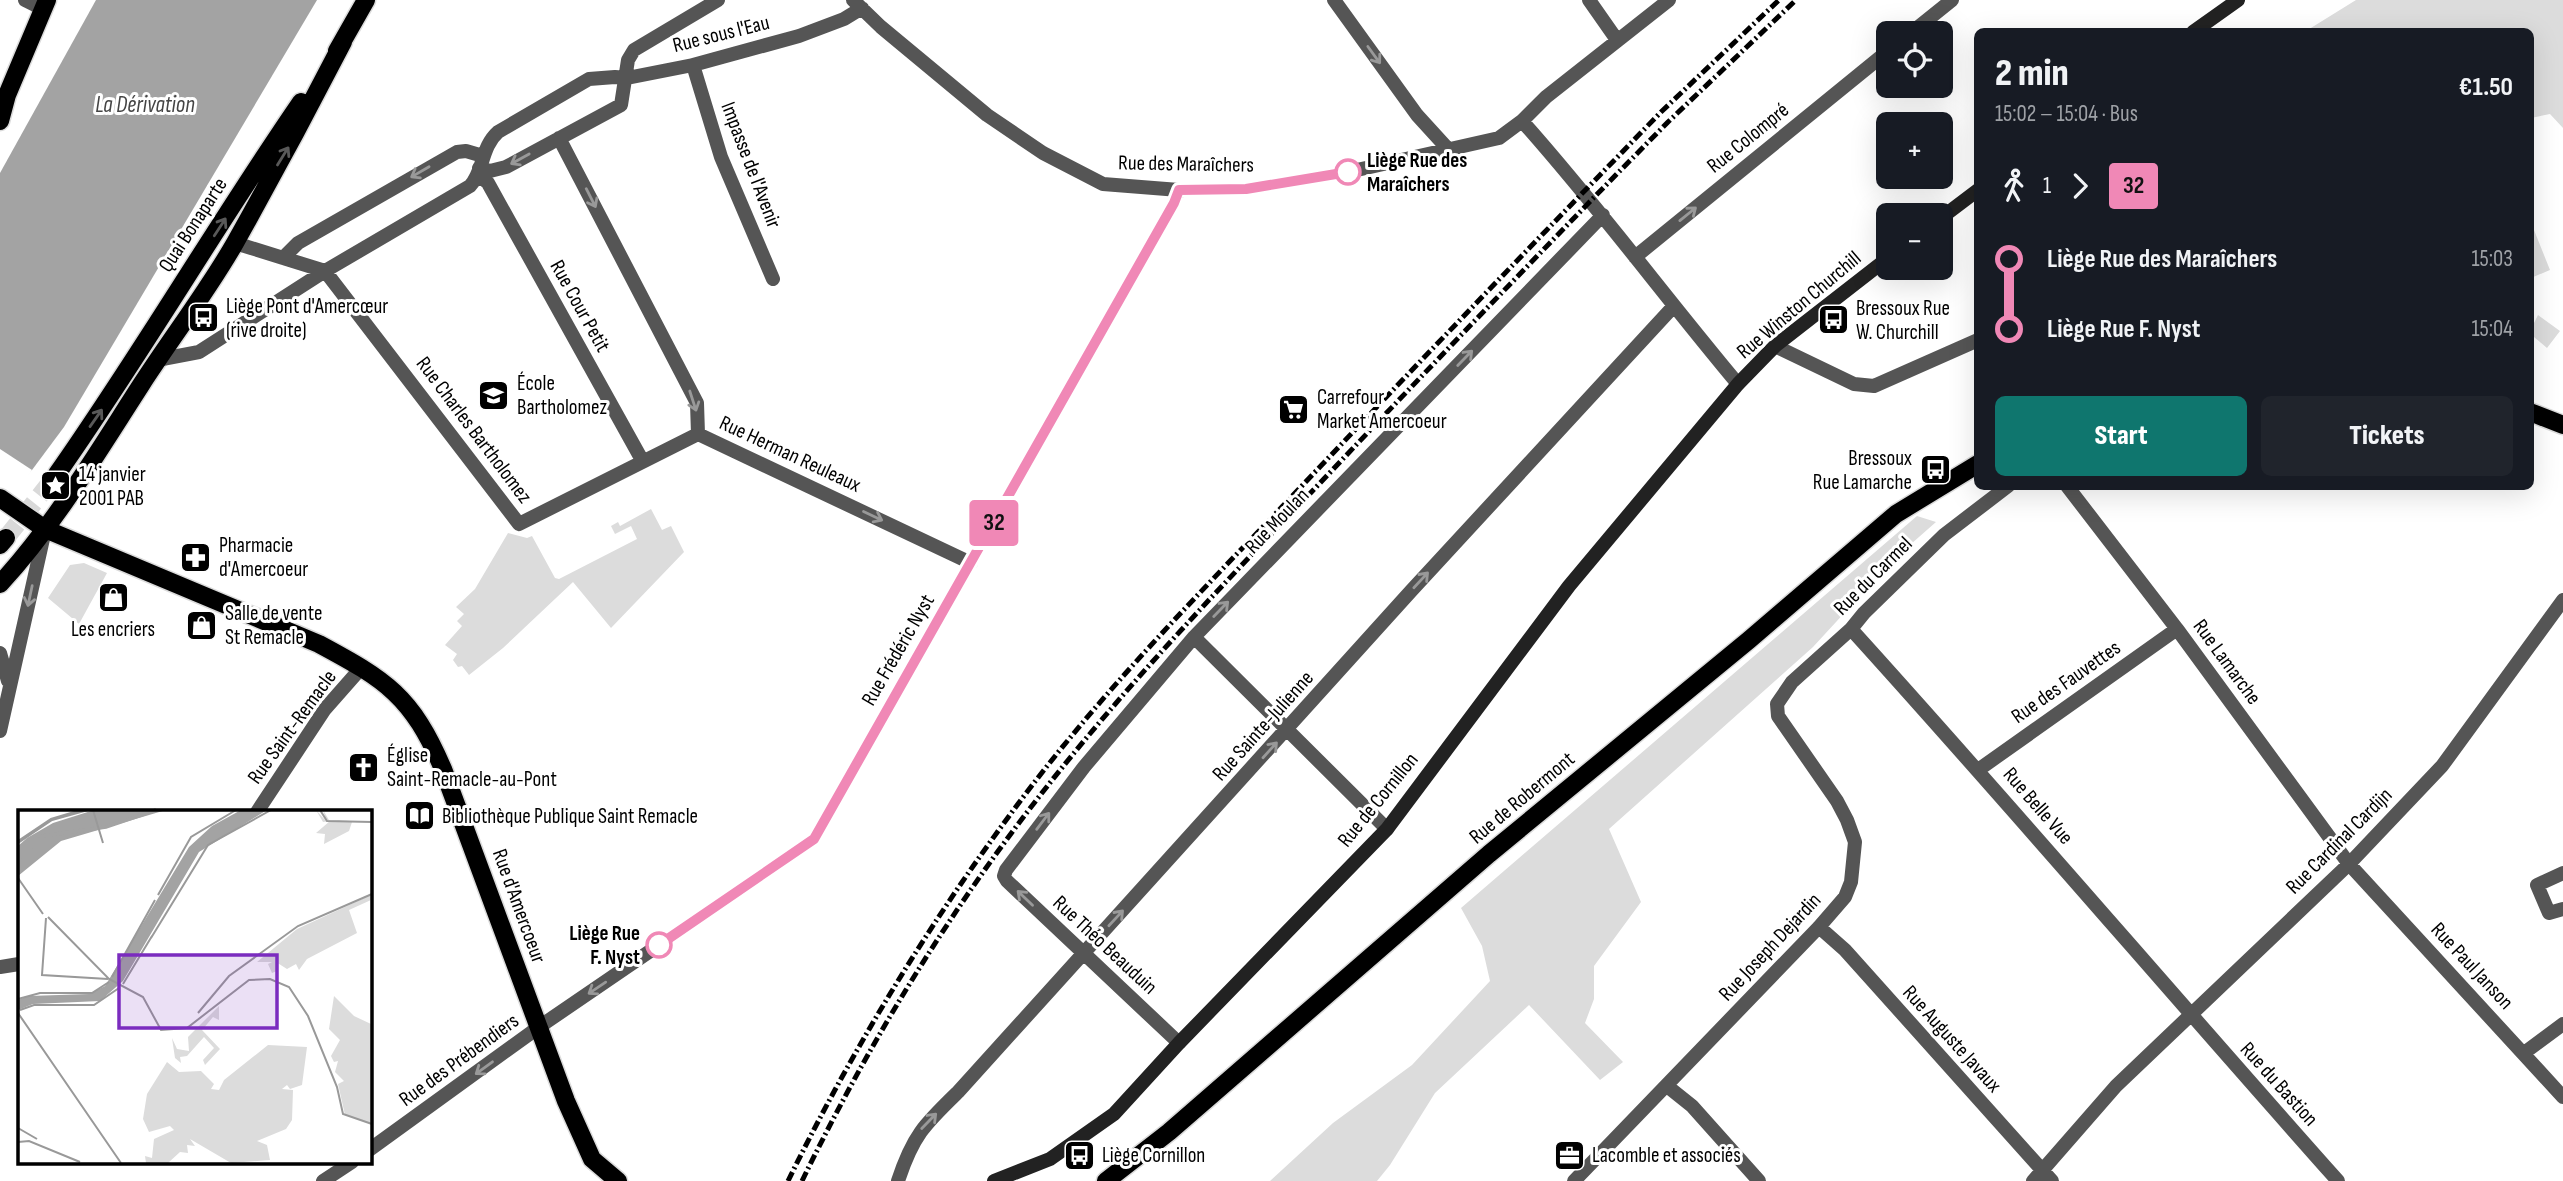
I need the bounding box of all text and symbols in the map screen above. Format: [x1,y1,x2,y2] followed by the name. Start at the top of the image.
[670,10,772,58] street label: Rue sous l'Eau
[1876,21,1953,280] map controls
[1876,21,1953,98] button: locate
[1367,45,1381,64] one-way arrow
[1995,51,2069,96] text: 2 min
[2459,72,2513,103] text: €1.50
[95,91,195,119] water label: La Dérivation
[1702,97,1794,179] street label: Rue Colompré
[716,98,786,232] street label: Impasse de l'Avenir
[1995,100,2138,128] text: 15:02 – 15:04 · Bus
[1876,112,1953,189] button: +
[276,147,290,167] one-way arrow
[1367,148,1467,197] place label: Liège Rue des Maraîchers
[1118,150,1254,178] street label: Rue des Maraîchers
[510,153,531,166] one-way arrow
[1335,159,1361,185] marker: Liège Rue des Maraîchers
[411,165,431,179] one-way arrow
[1995,167,2033,205] icon: walk
[2061,167,2099,205] icon: forward
[2123,171,2144,200] text: 32
[2043,172,2051,200] text: 1
[153,173,233,277] street label: Quai Bonaparte
[584,188,598,208] one-way arrow
[1876,203,1953,280] button: −
[1679,206,1697,222] one-way arrow
[212,218,227,237] one-way arrow
[2047,244,2277,275] text: Liège Rue des Maraîchers
[2472,245,2513,273] text: 15:03
[1732,246,1866,364] street label: Rue Winston Churchill
[545,256,615,356] street label: Rue Cour Petit
[226,294,388,343] place label: Liège Pont d'Amercœur (rive droite)
[1856,296,1950,345] place label: Bressoux Rue W. Churchill
[186,301,220,335] bus stop icon: Liège Pont d'Amercœur (rive droite)
[1816,303,1850,337] bus stop icon: Bressoux Rue W. Churchill
[2047,314,2200,345] text: Liège Rue F. Nyst
[2472,315,2513,343] text: 15:04
[1456,350,1473,367] one-way arrow
[411,352,537,508] street label: Rue Charles Bartholomez
[517,371,607,420] place label: École Bartholomez
[477,378,511,412] school or university icon: École Bartholomez
[1317,385,1447,434] place label: Carrefour Market Amercoeur
[688,390,701,412] one-way arrow
[1277,392,1311,426] supermarket icon: Carrefour Market Amercoeur
[1995,396,2247,476] button: Start
[2261,396,2513,476] button: Tickets
[89,409,103,428] one-way arrow
[715,410,865,498] street label: Rue Herman Reuleaux
[1813,446,1912,495] place label: Bressoux Rue Lamarche
[1918,453,1952,487] bus stop icon: Bressoux Rue Lamarche
[79,462,146,511] place label: 14 janvier 2001 PAB
[39,469,73,503] place icon: 14 janvier 2001 PAB
[1240,483,1314,559] street label: Rue Moulan
[962,500,1026,546] line badge: 32
[983,508,1005,537] text: 32
[862,510,883,524] one-way arrow
[1828,531,1918,621] street label: Rue du Carmel
[219,533,308,582] place label: Pharmacie d'Amercoeur
[179,540,213,574] pharmacy icon: Pharmacie d'Amercoeur
[1413,572,1430,589] one-way arrow
[96,580,130,614] shop icon: Les encriers
[23,584,36,606] one-way arrow
[856,590,940,710] street label: Rue Frédéric Nyst
[225,601,322,650] place label: Salle de vente St Remacle
[1212,601,1229,618] one-way arrow
[185,608,219,642] shop icon: Salle de vente St Remacle
[2188,615,2266,709] street label: Rue Lamarche
[71,617,155,642] place label: Les encriers
[2007,635,2125,729] street label: Rue des Fauvettes
[242,665,342,789] street label: Rue Saint-Remacle
[1207,666,1319,786] street label: Rue Sainte-Julienne
[1262,741,1278,759] one-way arrow
[387,743,557,792] place label: Église Saint-Remacle-au-Pont
[1464,747,1580,849] street label: Rue de Robermont
[1332,748,1424,852] street label: Rue de Cornillon
[347,750,381,784] church icon: Église Saint-Remacle-au-Pont
[1998,762,2078,850] street label: Rue Belle Vue
[2281,783,2397,899] street label: Rue Cardinal Cardijn
[402,799,436,833] library icon: Bibliothèque Publique Saint Remacle
[442,804,698,829] place label: Bibliothèque Publique Saint Remacle
[18,810,371,1164] inset map
[1036,812,1051,831] one-way arrow
[487,846,551,966] street label: Rue d'Amercoeur
[1714,888,1826,1006] street label: Rue Joseph Dejardin
[1016,890,1033,907] one-way arrow
[1048,890,1162,1000] street label: Rue Théo Beauduin
[1108,909,1124,927] one-way arrow
[2425,917,2519,1015] street label: Rue Paul Janson
[569,921,640,970] place label: Liège Rue F. Nyst
[646,932,672,958] marker: Liège Rue F. Nyst
[588,980,607,995] one-way arrow
[1897,980,2007,1098] street label: Rue Auguste Javaux
[394,1008,524,1112] street label: Rue des Prébendiers
[2235,1037,2323,1131] street label: Rue du Bastion
[475,1061,494,1075] one-way arrow
[921,1112,937,1130] one-way arrow
[1062,1138,1096,1172] bus stop icon: Liège Cornillon
[1552,1138,1586,1172] office icon: Lacomble et associés
[1102,1143,1205,1168] place label: Liège Cornillon
[1592,1143,1741,1168] place label: Lacomble et associés

